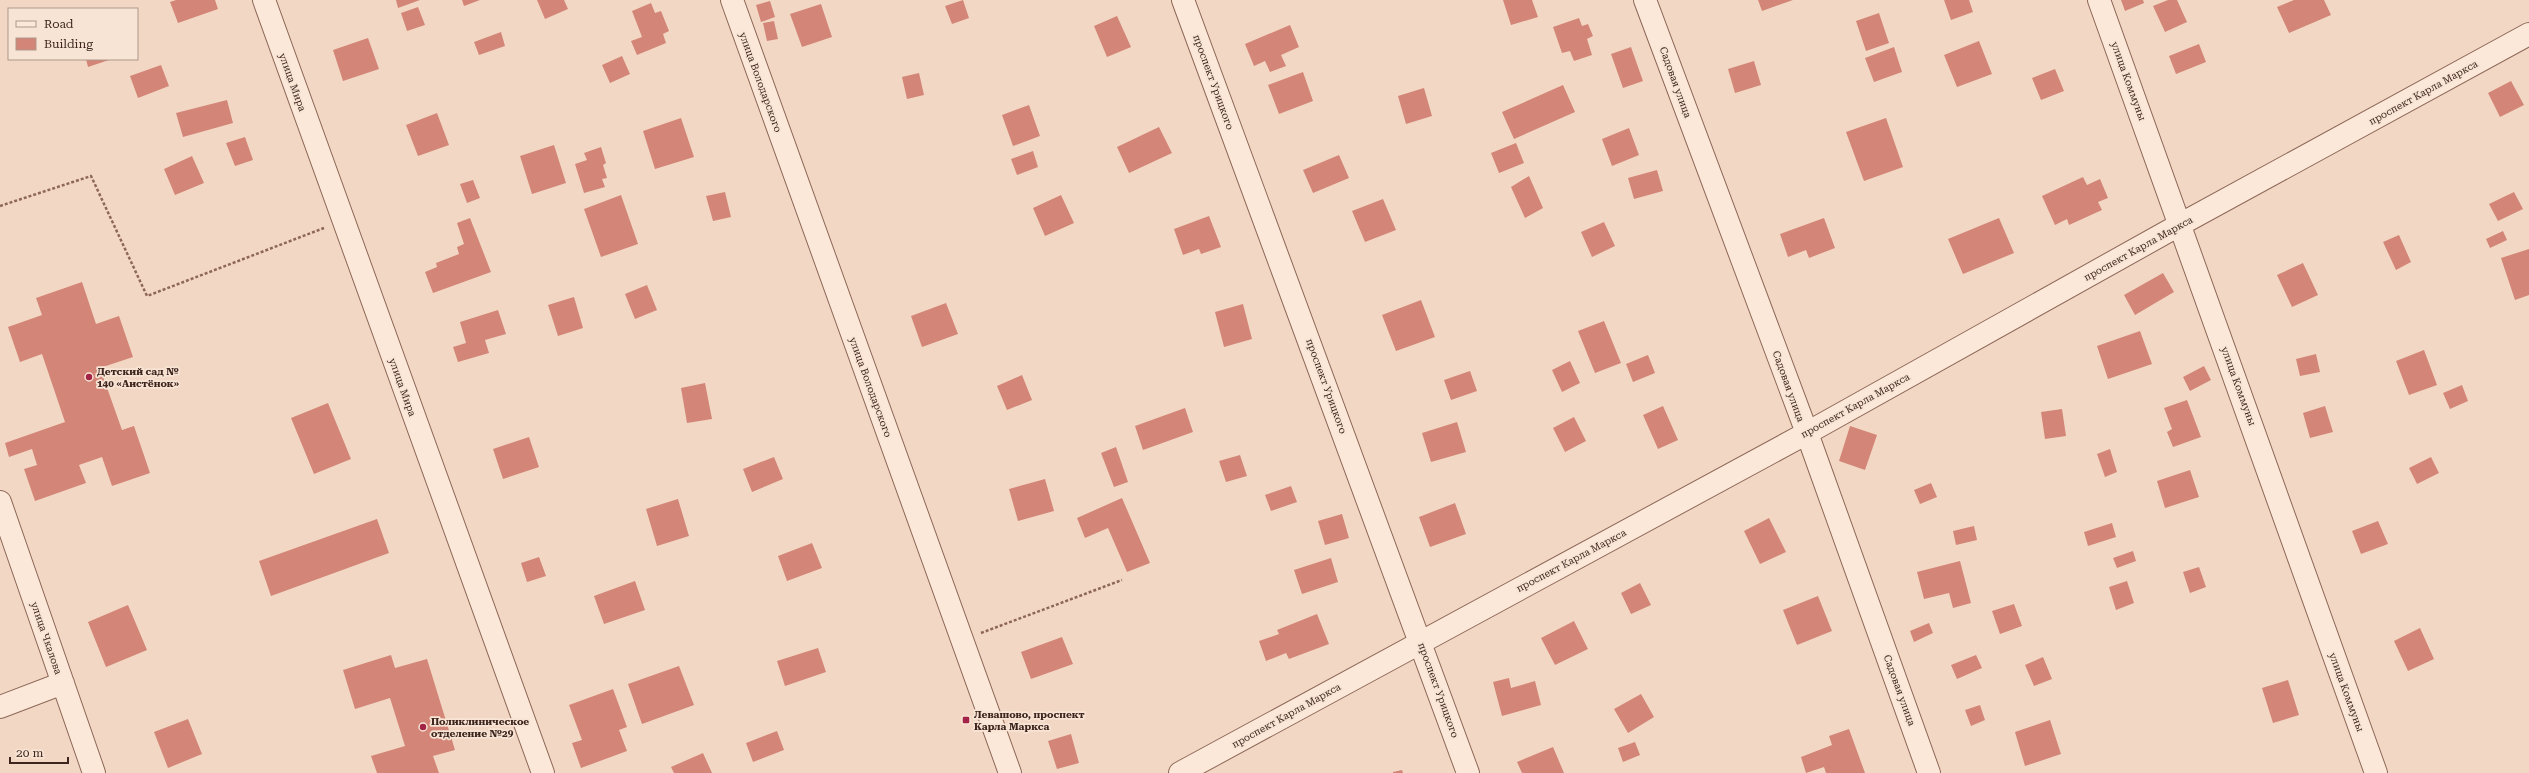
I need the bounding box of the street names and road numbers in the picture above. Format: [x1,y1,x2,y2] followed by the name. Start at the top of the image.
[737,31,784,134] street label: улица Володарского
[1191,33,1236,131] street label: проспект Урицкого
[2109,40,2148,122] street label: улица Коммуны
[1658,45,1694,120] street label: Садовая улица
[277,52,308,113] street label: улица Мира
[2367,58,2480,127] street label: проспект Карла Маркса
[2082,214,2195,283] street label: проспект Карла Маркса
[847,336,894,439] street label: улица Володарского
[1304,337,1349,435] street label: проспект Урицкого
[2219,345,2258,427] street label: улица Коммуны
[1771,349,1807,424] street label: Садовая улица
[387,357,418,418] street label: улица Мира
[1799,371,1912,440] street label: проспект Карла Маркса
[1514,527,1628,594] street label: проспект Карла Маркса
[29,600,64,676] street label: улица Чкалова
[1416,641,1461,739] street label: проспект Урицкого
[2327,651,2366,733] street label: улица Коммуны
[1882,653,1918,728] street label: Садовая улица
[1230,681,1343,750] street label: проспект Карла Маркса

